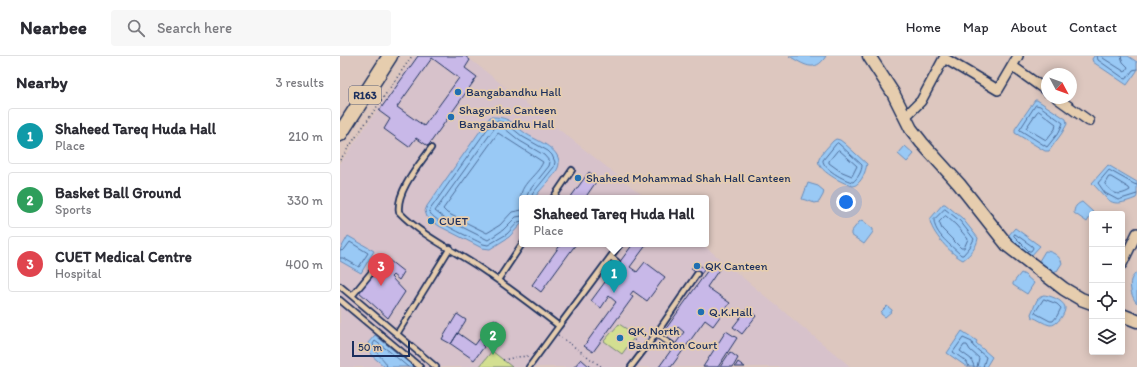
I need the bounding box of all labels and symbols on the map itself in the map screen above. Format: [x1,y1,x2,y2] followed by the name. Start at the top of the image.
[1041,68,1077,104] north arrow
[466,85,562,99] place label: Bangabandhu Hall
[349,86,381,104] road number: R163
[453,87,463,97] marker: Bangabandhu Hall
[459,103,557,131] place label: Shagorika Canteen Bangabandhu Hall
[446,112,456,122] marker: Shagorika Canteen Bangabandhu Hall
[586,171,791,185] place label: Shaheed Mohammad Shah Hall Canteen
[573,173,583,183] marker: Shaheed Mohammad Shah Hall Canteen
[836,192,856,212] your location
[439,214,468,228] place label: CUET
[426,216,436,226] marker: CUET
[368,253,394,286] pin: 3
[705,259,768,273] place label: QK Canteen
[601,260,627,293] pin: 1
[692,261,702,271] marker: QK Canteen
[709,305,753,319] place label: Q.K.Hall
[696,307,706,317] marker: Q.K.Hall
[480,322,506,355] pin: 2
[628,324,718,352] place label: QK, North Badminton Court
[615,333,625,343] marker: QK, North Badminton Court
[352,339,410,358] scale bar

